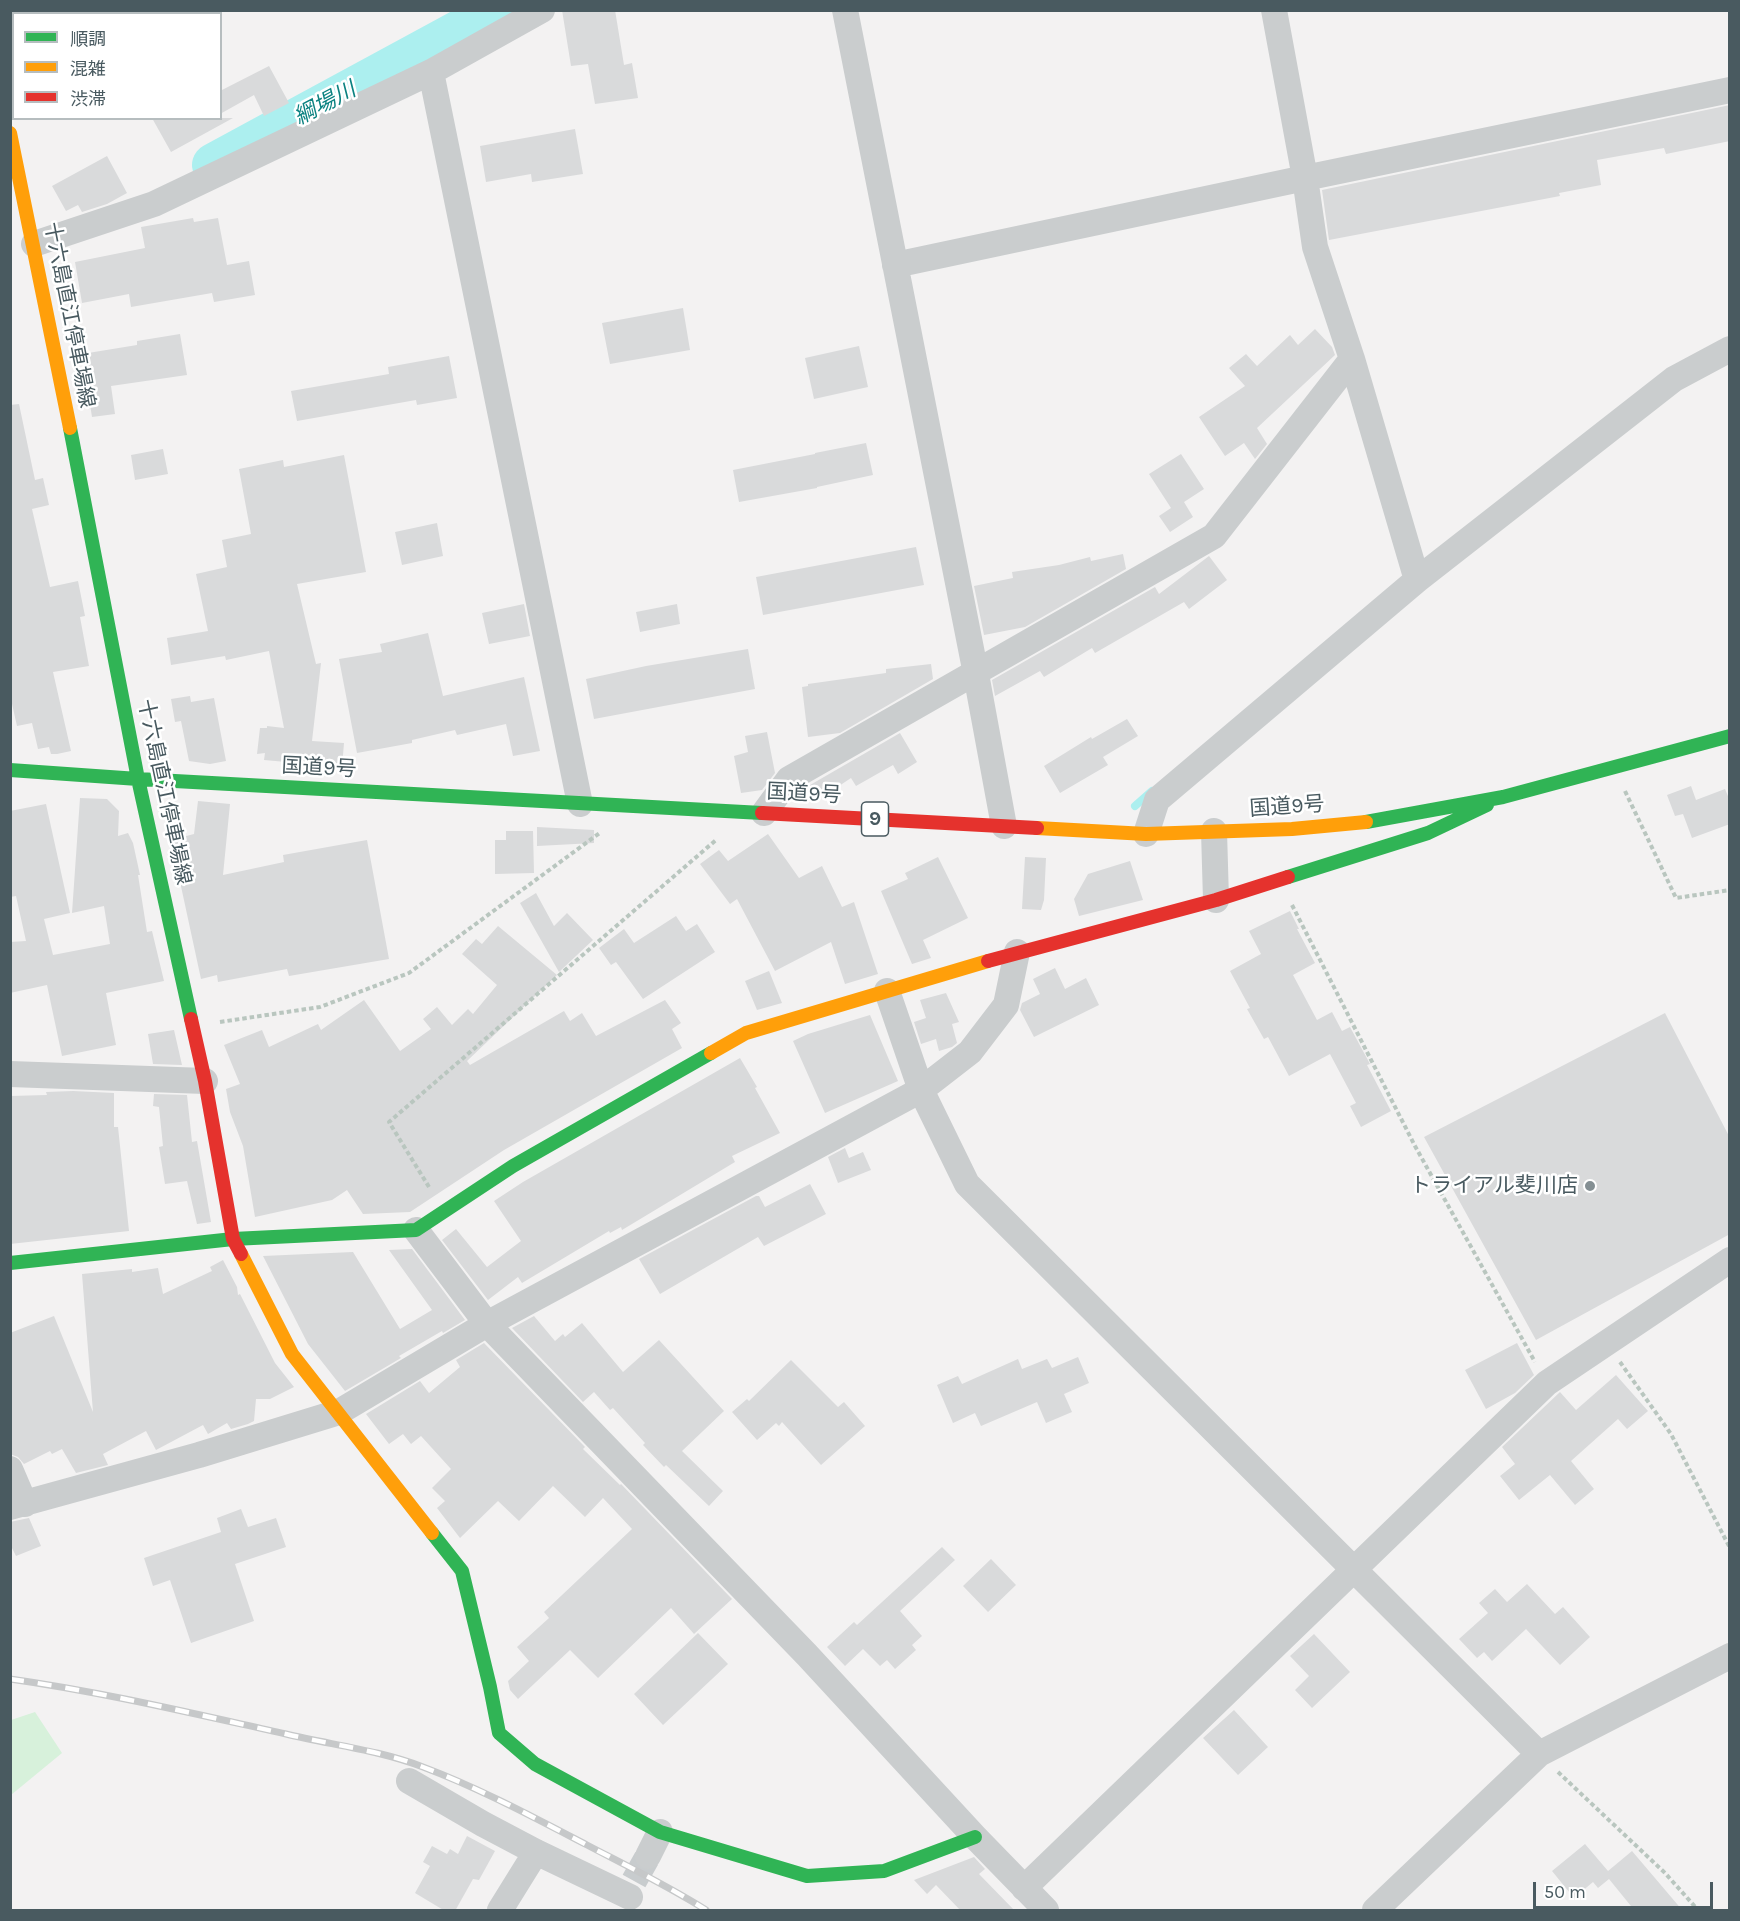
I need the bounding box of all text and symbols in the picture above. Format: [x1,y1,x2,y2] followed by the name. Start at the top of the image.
[12,12,222,120] legend
[70,28,106,50] text: 順調
[70,58,106,80] text: 混雑
[290,77,360,131] water label: 綱場川
[70,88,106,110] text: 渋滞
[39,220,99,410] street label: 十六島直江停車場線
[132,697,196,887] street label: 十六島直江停車場線
[281,753,357,783] street label: 国道9号
[766,779,842,809] street label: 国道9号
[1249,792,1325,822] street label: 国道9号
[862,802,888,836] road number: 9
[1410,1173,1578,1199] place label: トライアル斐川店
[1583,1179,1597,1193] marker: トライアル斐川店
[1536,1870,1716,1908] scale bar
[1544,1881,1586,1903] text: 50 m

